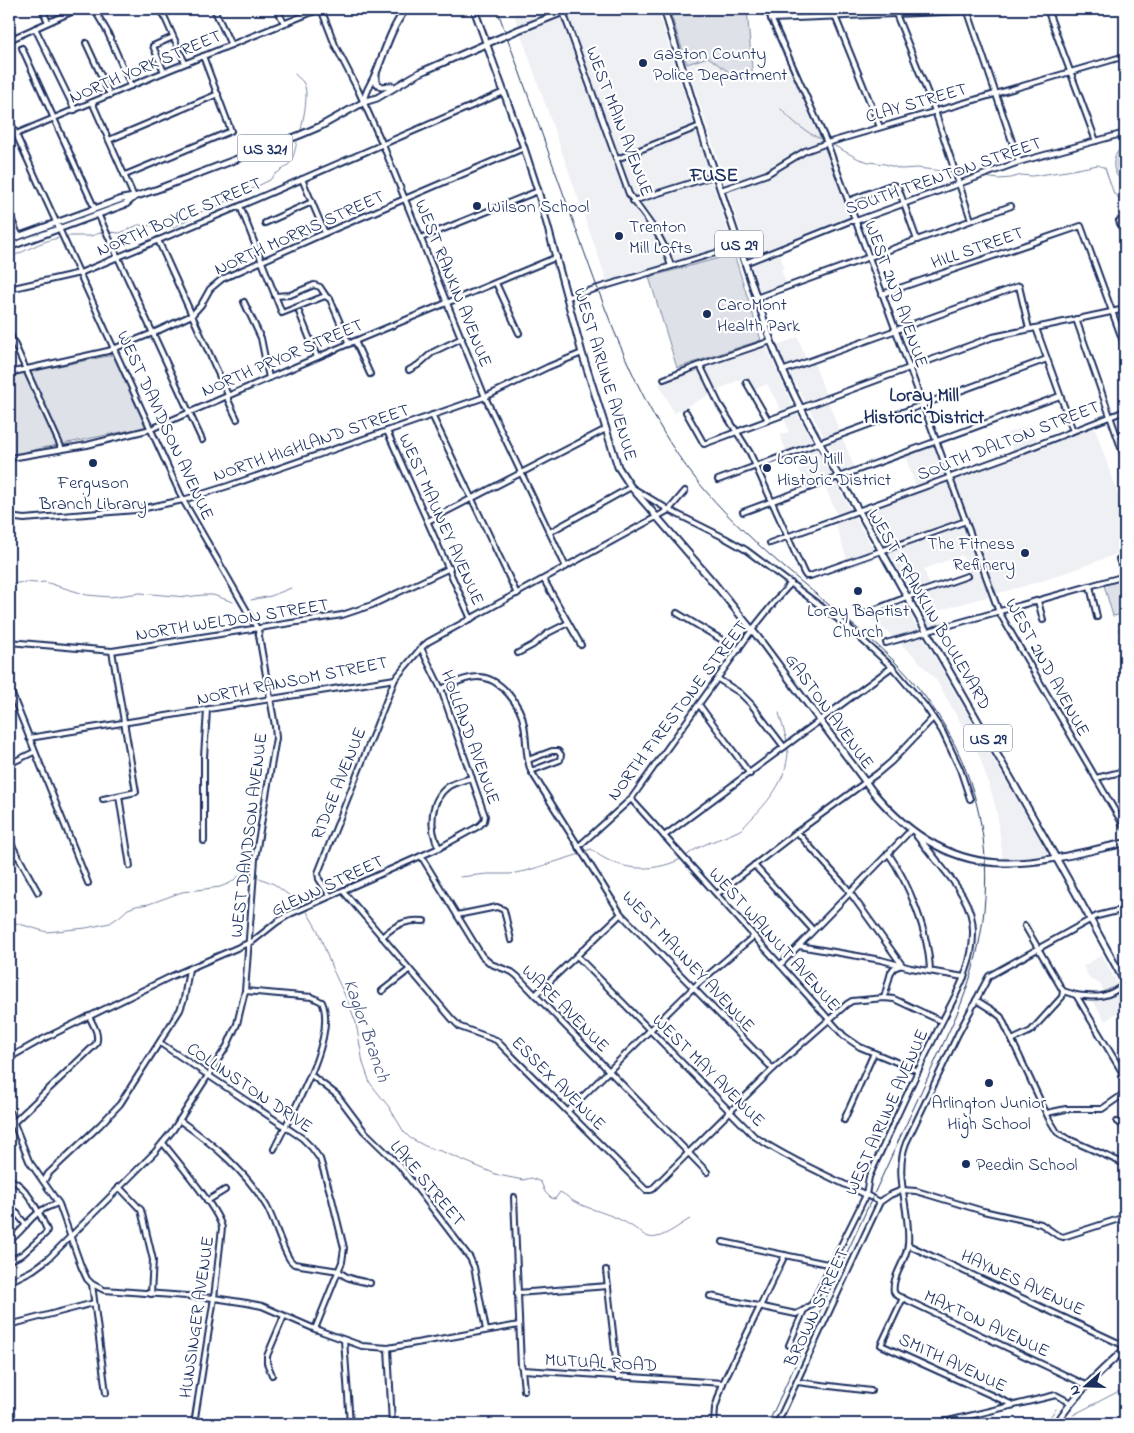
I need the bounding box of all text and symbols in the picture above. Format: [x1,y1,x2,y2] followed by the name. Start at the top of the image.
[66,24,226,112] street label: NORTH YORK STREET
[653,42,787,89] place label: Gaston County Police Department
[578,43,659,201] street label: WEST MAIN AVENUE
[637,57,649,69] marker: Gaston County Police Department
[863,77,970,131] street label: CLAY STREET
[842,131,1045,223] street label: SOUTH TRENTON STREET
[238,134,292,162] road number: US 321
[689,163,738,190] district label: FUSE
[93,171,266,264] street label: NORTH BOYCE STREET
[211,185,389,283] street label: NORTH MORRIS STREET
[487,195,589,221] place label: Wilson School
[407,196,498,372] street label: WEST RANKIN AVENUE
[471,200,483,212] marker: Wilson School
[629,215,693,262] place label: Trenton Mill Lofts
[856,217,934,372] street label: WEST 2ND AVENUE
[928,221,1027,277] street label: HILL STREET
[613,230,625,242] marker: Trenton Mill Lofts
[715,230,763,258] road number: US 29
[565,285,643,464] street label: WEST AIRLINE AVENUE
[717,293,800,340] place label: CaroMont Health Park
[701,308,713,320] marker: CaroMont Health Park
[198,313,368,405] street label: NORTH PRYOR STREET
[109,327,220,525] street label: WEST DAVIDSON AVENUE
[864,383,985,432] district label: Loray Mill Historic District
[914,395,1104,489] street label: SOUTH DALTON STREET
[210,398,413,490] street label: NORTH HIGHLAND STREET
[391,430,490,610] street label: WEST MAUNEY AVENUE
[777,447,891,494] place label: Loray Mill Historic District
[87,457,99,469] marker: Ferguson Branch Library
[761,462,773,474] marker: Loray Mill Historic District
[38,471,147,518] place label: Ferguson Branch Library
[860,505,997,715] street label: WEST FRANKLIN BOULEVARD
[927,532,1015,579] place label: The Fitness Refinery
[1019,547,1031,559] marker: The Fitness Refinery
[852,585,864,597] marker: Loray Baptist Church
[134,593,331,649] street label: NORTH WELDON STREET
[997,594,1095,742] street label: WEST 2ND AVENUE
[807,599,909,646] place label: Loray Baptist Church
[602,615,755,807] street label: NORTH FIRESTONE STREET
[777,649,879,776] street label: GASTON AVENUE
[195,651,390,713] street label: NORTH RANSOM STREET
[433,667,506,809] street label: HOLLAND AVENUE
[306,724,374,844] street label: RIDGE AVENUE
[964,724,1012,751] road number: US 29
[225,731,275,939] street label: WEST DAVIDSON AVENUE
[267,849,388,924] street label: GLENN STREET
[702,862,846,1018] street label: WEST WALNUT AVENUE
[615,886,760,1039] street label: WEST MAUNEY AVENUE
[515,959,615,1059] street label: WARE AVENUE
[335,976,396,1087] water label: Kaglor Branch
[645,1009,770,1134] street label: WEST MAY AVENUE
[839,1025,936,1200] street label: WEST AIRLINE AVENUE
[504,1031,611,1138] street label: ESSEX AVENUE
[181,1037,317,1141] street label: COLLINSTON DRIVE
[983,1077,995,1089] marker: Arlington Junior High School
[932,1091,1047,1139] place label: Arlington Junior High School
[382,1135,470,1233] street label: LAKE STREET
[976,1153,1078,1179] place label: Peedin School
[960,1158,972,1170] marker: Peedin School
[174,1234,222,1400] street label: HUNSINGER AVENUE
[778,1244,857,1373] street label: BROWN STREET
[956,1244,1088,1324] street label: HAYNES AVENUE
[919,1284,1053,1365] street label: MAXTON AVENUE
[894,1327,1011,1400] street label: SMITH AVENUE
[544,1348,658,1380] street label: MUTUAL ROAD
[1062,1360,1112,1410] north arrow
[1064,1382,1087,1398] text: N

